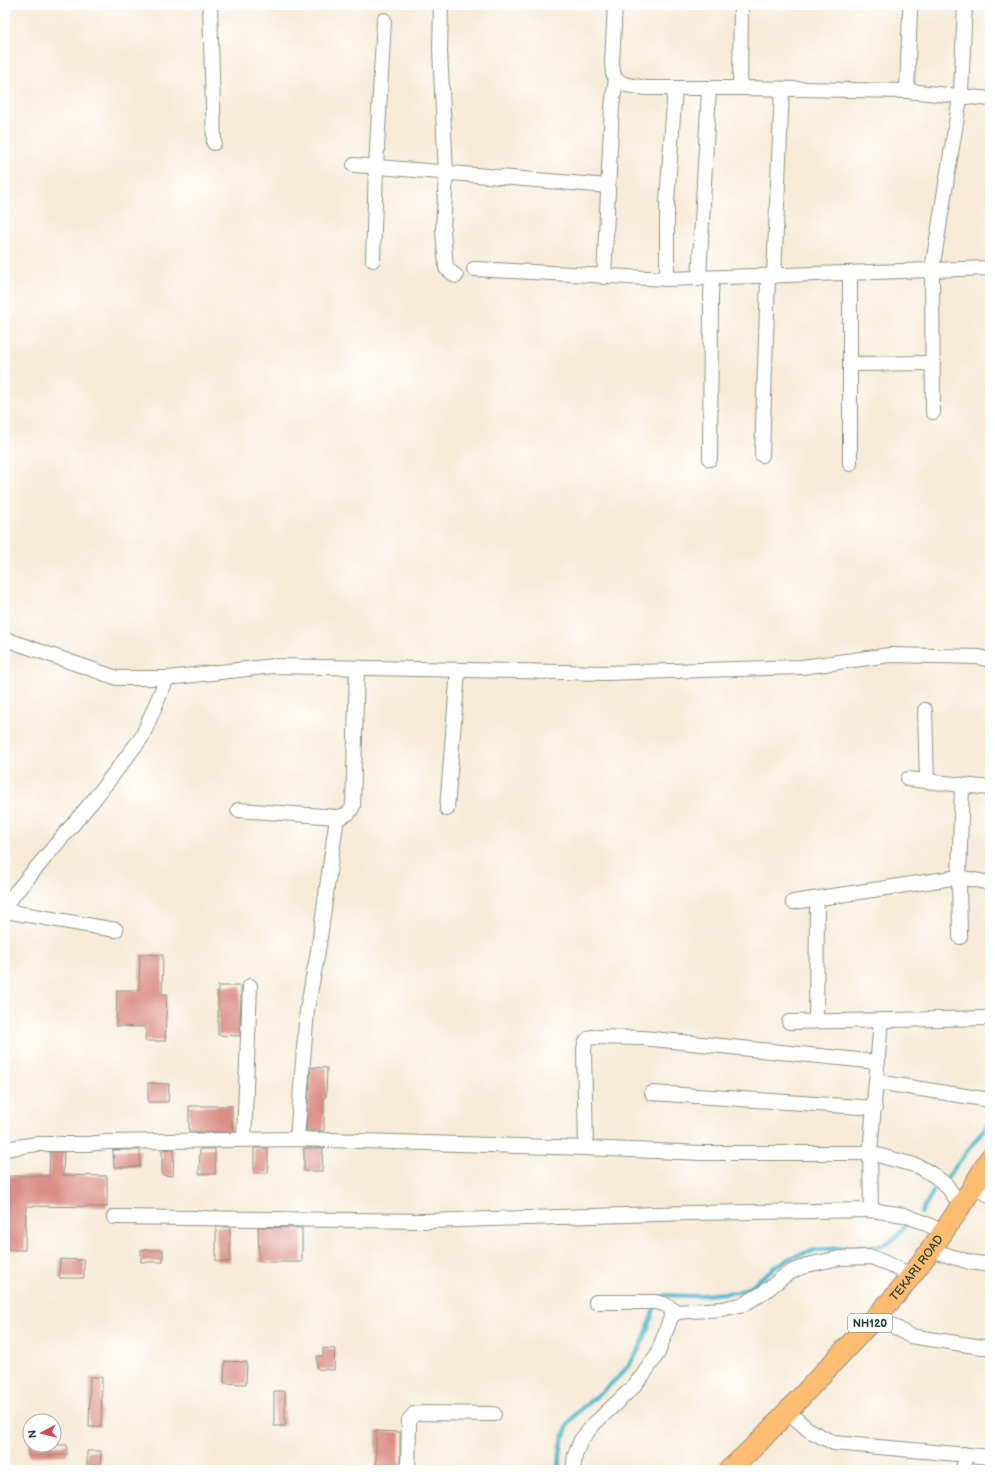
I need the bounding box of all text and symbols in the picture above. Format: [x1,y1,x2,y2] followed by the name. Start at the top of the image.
[887,1232,947,1305] street label: TEKARI ROAD
[848,1314,892,1332] road number: NH120
[22,1413,62,1453] north arrow
[26,1429,40,1439] text: N

